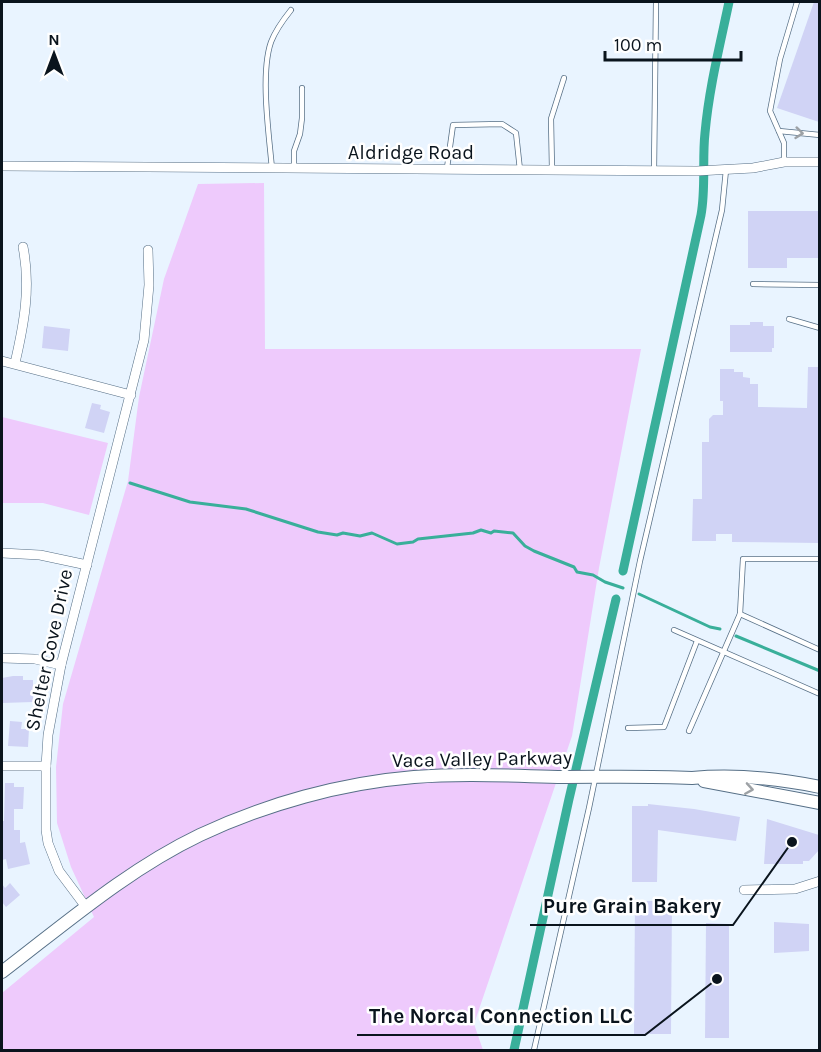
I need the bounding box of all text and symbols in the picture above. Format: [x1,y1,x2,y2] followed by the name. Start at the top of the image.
[24,24,84,84] north arrow
[605,24,742,62] scale bar
[48,30,60,49] text: N
[614,34,662,56] text: 100 m
[795,126,804,139] one-way arrow
[348,141,474,164] street label: Aldridge Road
[21,567,77,733] street label: Shelter Cove Drive
[392,746,572,772] street label: Vaca Valley Parkway
[744,782,754,795] one-way arrow
[530,886,733,925] callout: Pure Grain Bakery
[543,894,722,918] text: Pure Grain Bakery
[357,996,645,1035] callout: The Norcal Connection LLC
[369,1004,633,1028] text: The Norcal Connection LLC

